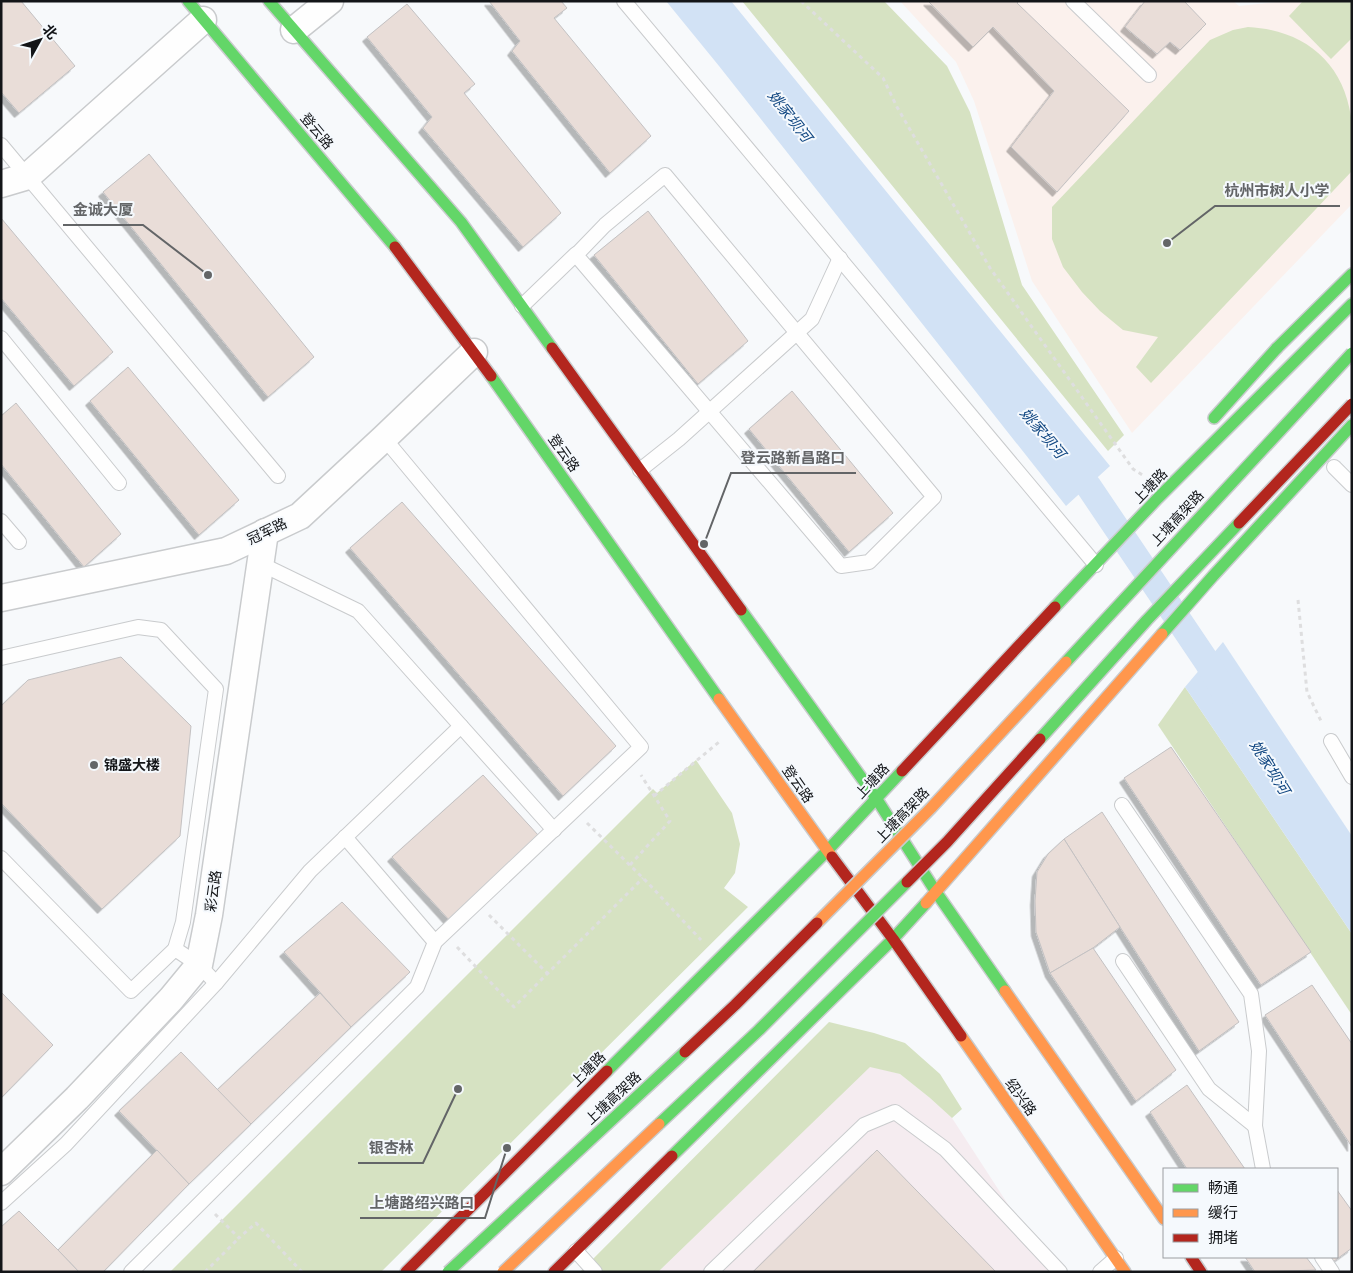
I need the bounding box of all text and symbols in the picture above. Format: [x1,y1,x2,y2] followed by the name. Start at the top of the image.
[15,15,65,65] north arrow
[39,20,61,43] text: 北
[764,87,818,148] water label: 姚家坝河
[297,109,337,153] street label: 登云路
[1215,176,1340,206] callout: 杭州市树人小学
[1224,181,1330,200] text: 杭州市树人小学
[63,195,143,225] callout: 金诚大厦
[73,200,133,219] text: 金诚大厦
[1016,404,1071,464] water label: 姚家坝河
[545,431,583,475] street label: 登云路
[731,443,856,473] callout: 登云路新昌路口
[740,448,846,467] text: 登云路新昌路口
[1129,465,1171,507] street label: 上塘路
[1147,486,1207,550] street label: 上塘高架路
[244,514,290,548] street label: 冠军路
[1246,737,1296,800] water label: 姚家坝河
[104,756,160,774] place label: 锦盛大楼
[88,759,100,771] marker: 锦盛大楼
[851,760,893,802] street label: 上塘路
[779,762,817,806] street label: 登云路
[871,784,933,846] street label: 上塘高架路
[201,869,225,913] street label: 彩云路
[567,1048,609,1090] street label: 上塘路
[581,1068,645,1128] street label: 上塘高架路
[1002,1075,1040,1119] street label: 绍兴路
[358,1133,423,1163] callout: 银杏林
[368,1138,414,1157] text: 银杏林
[1163,1168,1338,1258] legend
[1208,1178,1238,1197] text: 畅通
[360,1188,485,1218] callout: 上塘路绍兴路口
[369,1193,475,1212] text: 上塘路绍兴路口
[1208,1203,1238,1222] text: 缓行
[1208,1228,1238,1247] text: 拥堵

